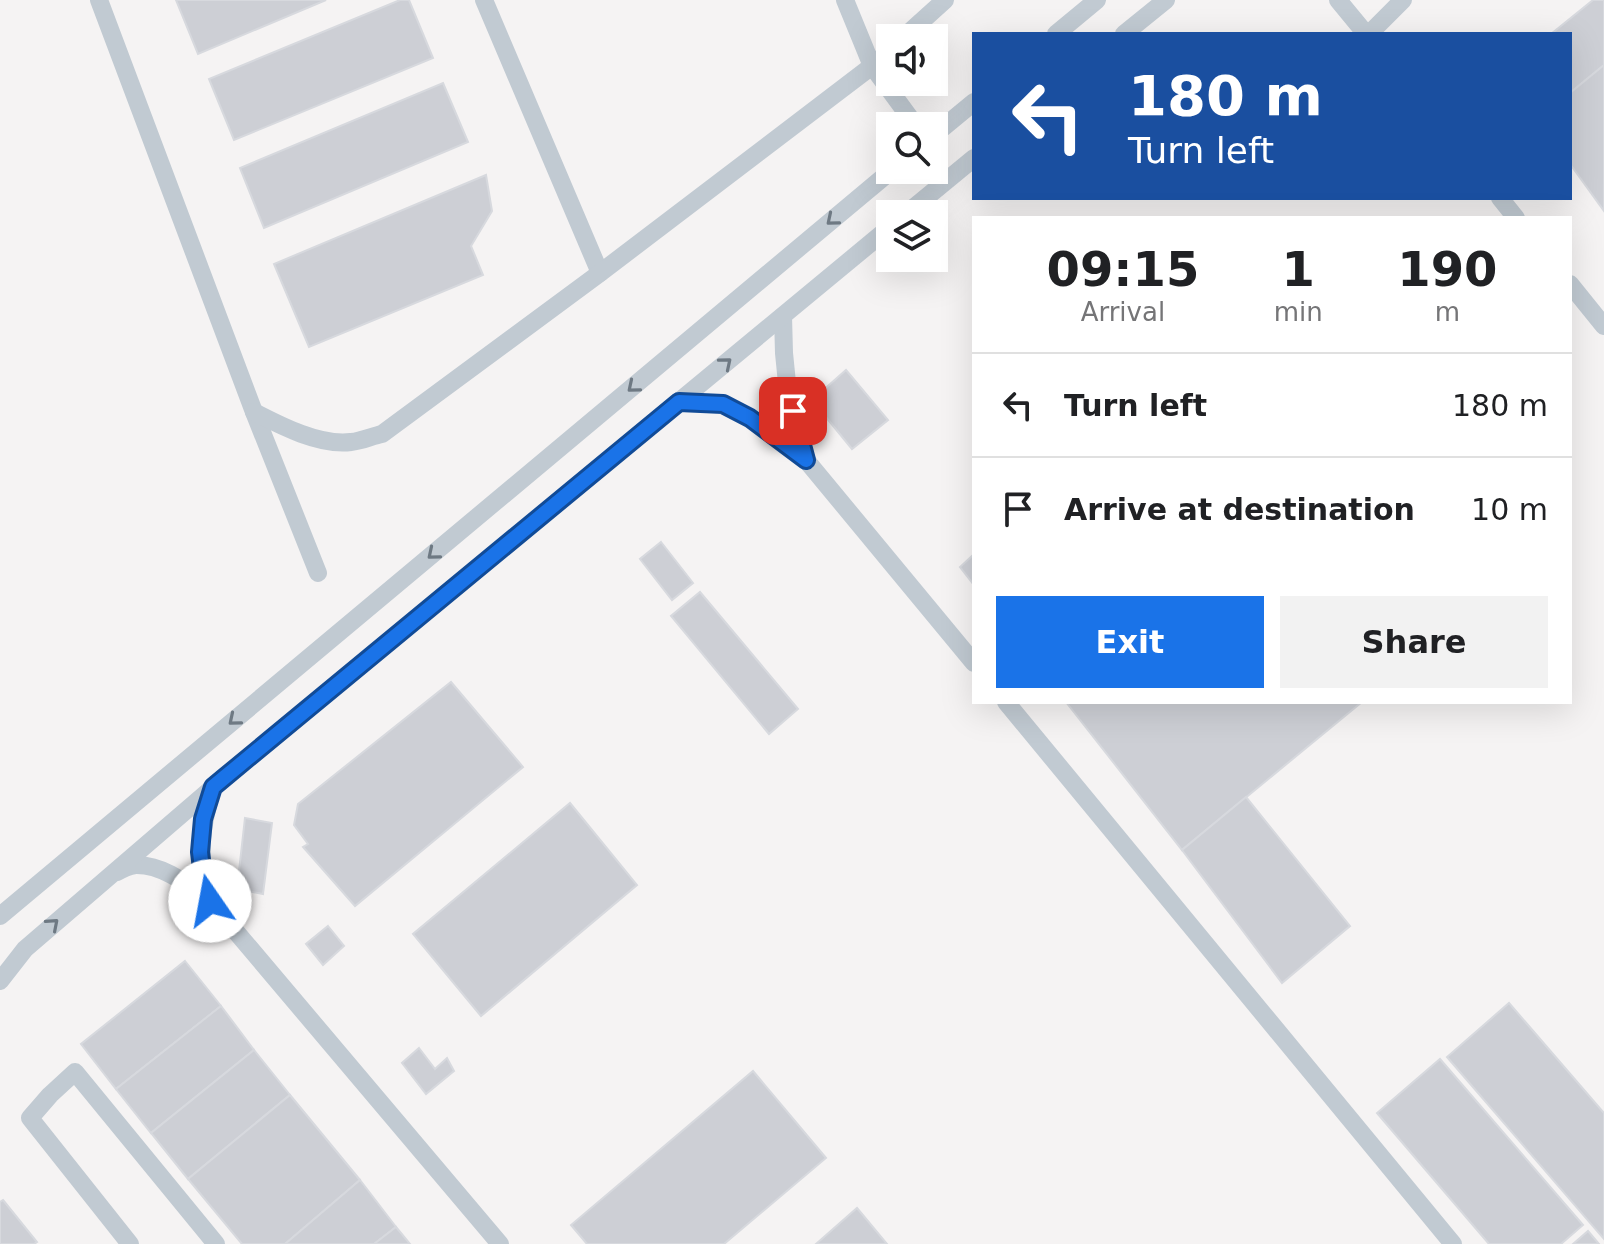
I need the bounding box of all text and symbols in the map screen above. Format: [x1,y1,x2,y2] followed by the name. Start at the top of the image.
[876,24,948,272] map controls
[876,24,948,96] button: sound
[1128,63,1323,128] text: 180 m
[996,64,1100,168] icon: left
[876,112,948,184] button: search
[1128,130,1274,171] text: Turn left
[876,200,948,272] button: layers
[827,210,841,225] one-way arrow
[1046,241,1199,297] text: 09:15
[1282,241,1315,297] text: 1
[1397,241,1497,297] text: 190
[1081,297,1165,327] text: Arrival
[1274,297,1323,327] text: min
[1435,297,1460,327] text: m
[717,358,731,373] one-way arrow
[627,377,642,392] one-way arrow
[759,377,827,445] pin
[996,383,1040,427] icon: left
[1064,388,1207,423] text: Turn left
[1452,388,1548,423] text: 180 m
[771,389,815,433] icon: arrive
[996,487,1040,531] icon: arrive
[1064,492,1415,527] text: Arrive at destination
[1471,492,1548,527] text: 10 m
[428,544,442,559] one-way arrow
[996,596,1264,688] button: Exit
[1280,596,1548,688] button: Share
[228,710,243,725] one-way arrow
[168,859,252,943] position arrow
[44,919,59,934] one-way arrow

